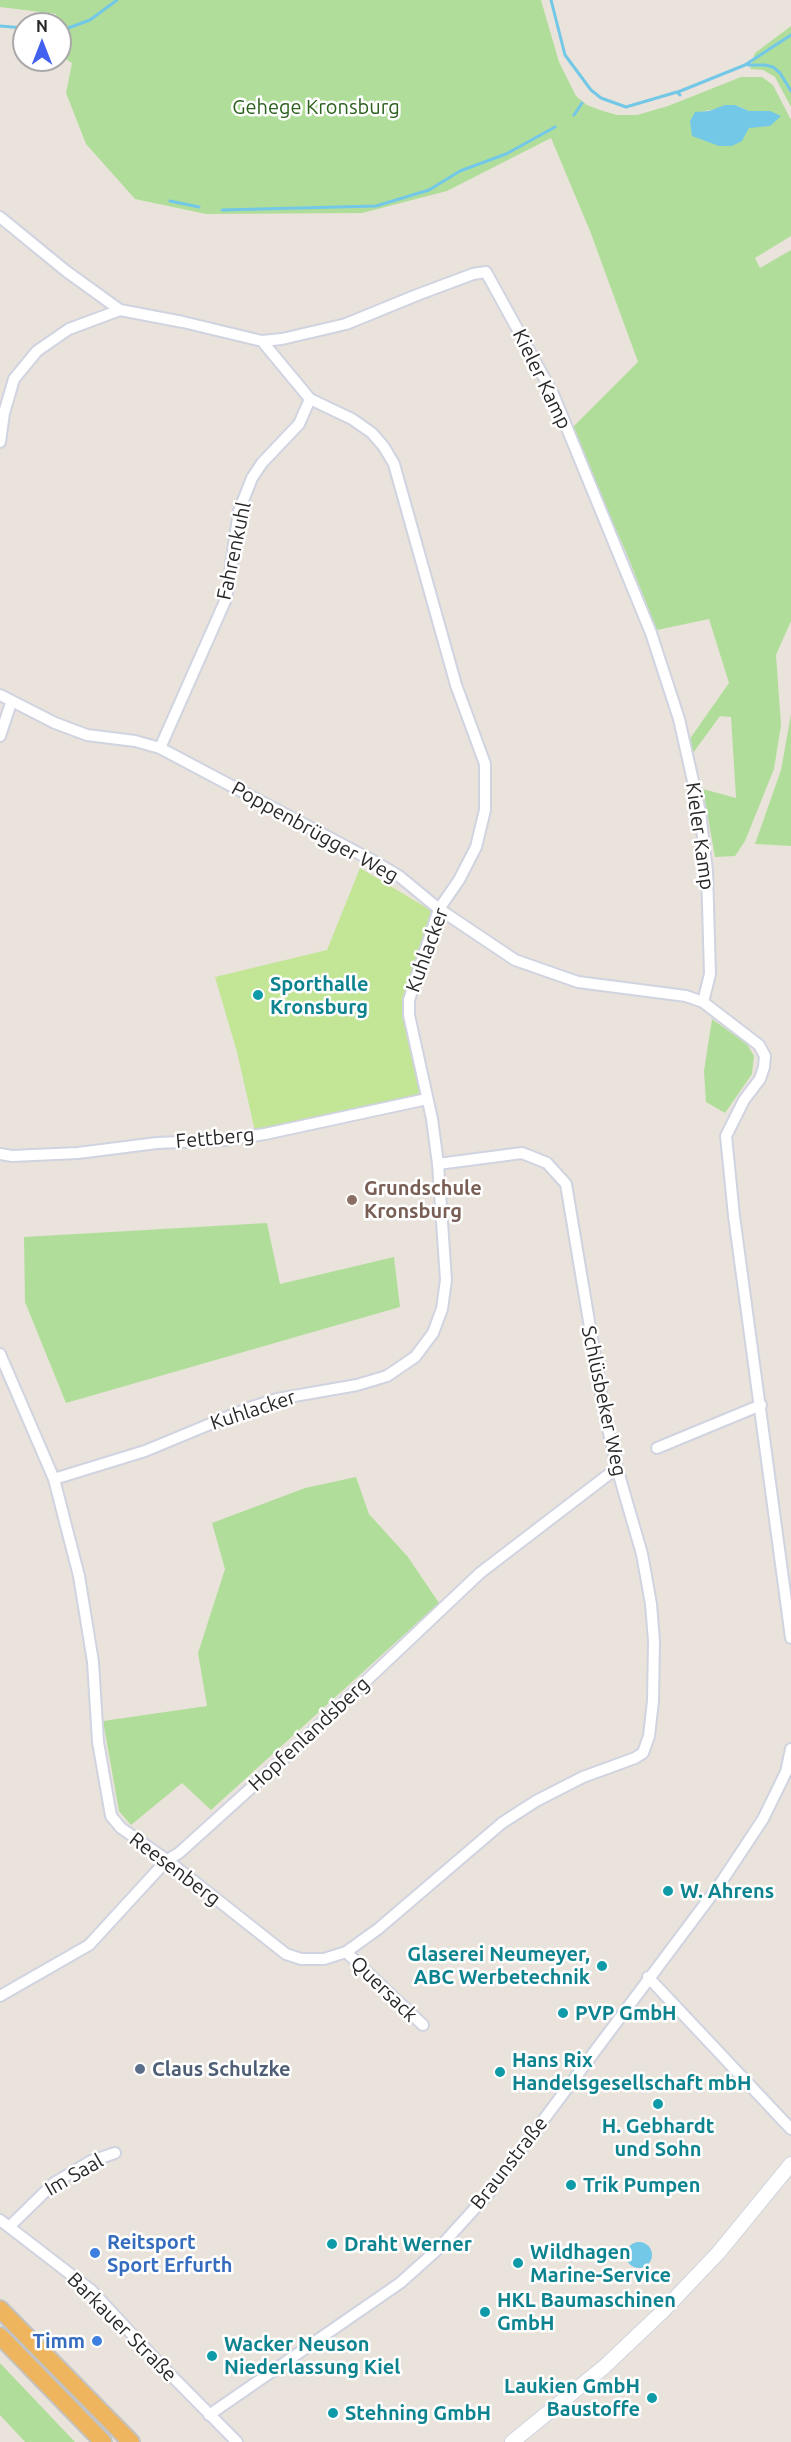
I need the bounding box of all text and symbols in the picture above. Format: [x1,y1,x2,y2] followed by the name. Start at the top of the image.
[12,12,72,72] north arrow
[36,17,48,35] text: N
[232,95,400,119] park label: Gehege Kronsburg
[507,325,577,433] street label: Kieler Kamp
[212,500,256,602] street label: Fahrenkuhl
[227,776,403,888] street label: Poppenbrügger Weg
[681,781,719,891] street label: Kieler Kamp
[401,904,453,996] street label: Kuhlacker
[270,972,368,1019] place label: Sporthalle Kronsburg
[251,988,265,1002] marker: Sporthalle Kronsburg
[175,1123,255,1153] street label: Fettberg
[364,1176,482,1223] place label: Grundschule Kronsburg
[345,1193,359,1207] marker: Grundschule Kronsburg
[576,1324,632,1478] street label: Schlüsbeker Weg
[207,1385,299,1435] street label: Kuhlacker
[244,1672,374,1796] street label: Hopfenlandsberg
[125,1827,225,1911] street label: Reesenberg
[680,1879,774,1903] place label: W. Ahrens
[661,1884,675,1898] marker: W. Ahrens
[407,1942,590,1989] place label: Glaserei Neumeyer, ABC Werbetechnik
[345,1951,423,2027] street label: Quersack
[595,1959,609,1973] marker: Glaserei Neumeyer, ABC Werbetechnik
[575,2001,677,2025] place label: PVP GmbH
[556,2006,570,2020] marker: PVP GmbH
[512,2048,752,2095] place label: Hans Rix Handelsgesellschaft mbH
[152,2057,291,2081] place label: Claus Schulzke
[133,2062,147,2076] marker: Claus Schulzke
[493,2065,507,2079] marker: Hans Rix Handelsgesellschaft mbH
[651,2097,665,2111] marker: H. Gebhardt und Sohn
[465,2112,553,2214] street label: Braunstraße
[602,2114,714,2161] place label: H. Gebhardt und Sohn
[41,2149,107,2201] street label: Im Saal
[583,2173,700,2197] place label: Trik Pumpen
[564,2178,578,2192] marker: Trik Pumpen
[107,2230,233,2277] place label: Reitsport Sport Erfurth
[344,2232,472,2256] place label: Draht Werner
[325,2237,339,2251] marker: Draht Werner
[530,2240,671,2287] place label: Wildhagen Marine-Service
[88,2246,102,2260] marker: Reitsport Sport Erfurth
[511,2256,525,2270] marker: Wildhagen Marine-Service
[62,2267,182,2387] street label: Barkauer Straße
[497,2288,676,2335] place label: HKL Baumaschinen GmbH
[478,2305,492,2319] marker: HKL Baumaschinen GmbH
[32,2329,85,2353] place label: Timm
[224,2332,400,2379] place label: Wacker Neuson Niederlassung Kiel
[90,2334,104,2348] marker: Timm
[205,2349,219,2363] marker: Wacker Neuson Niederlassung Kiel
[504,2374,640,2421] place label: Laukien GmbH Baustoffe
[645,2391,659,2405] marker: Laukien GmbH Baustoffe
[345,2401,491,2425] place label: Stehning GmbH
[326,2406,340,2420] marker: Stehning GmbH

